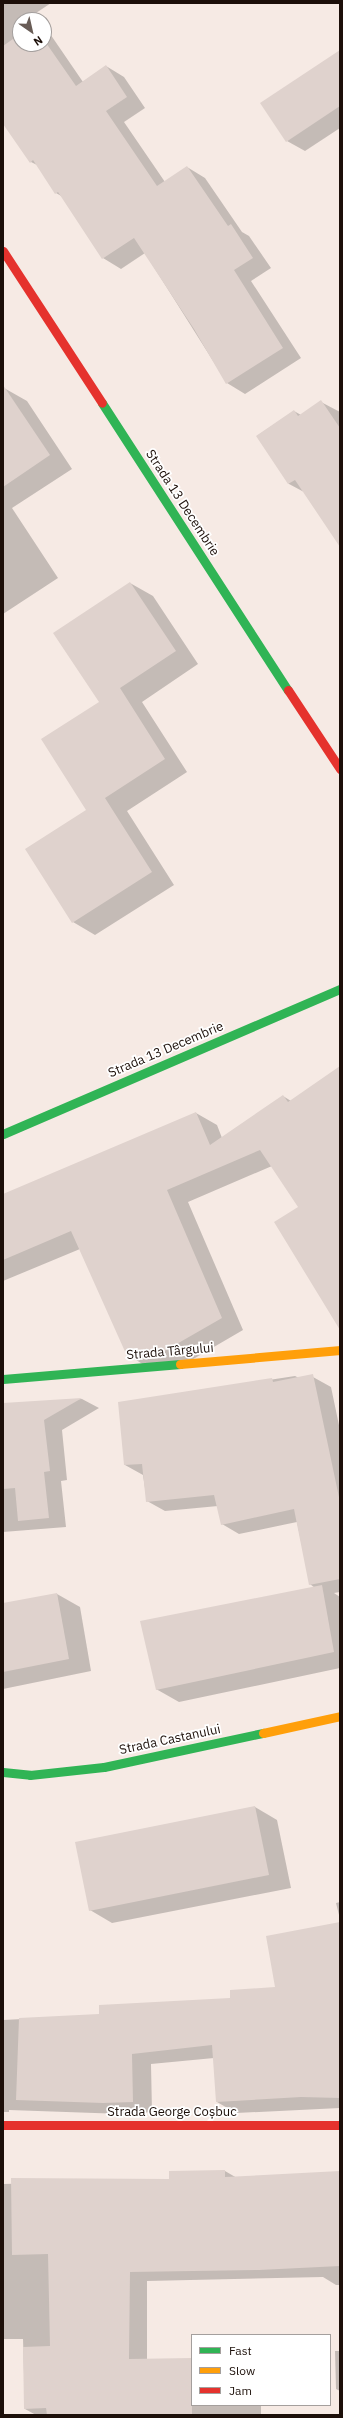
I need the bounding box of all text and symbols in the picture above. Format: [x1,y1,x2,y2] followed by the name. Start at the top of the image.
[12,12,52,52] north arrow
[31,33,45,49] text: N
[142,447,222,559] street label: Strada 13 Decembrie
[106,1019,226,1081] street label: Strada 13 Decembrie
[126,1340,214,1364] street label: Strada Târgului
[118,1722,222,1758] street label: Strada Castanului
[107,2104,237,2120] street label: Strada George Coșbuc
[191,2334,331,2406] legend
[229,2343,252,2358] text: Fast
[229,2363,255,2378] text: Slow
[229,2383,252,2398] text: Jam

